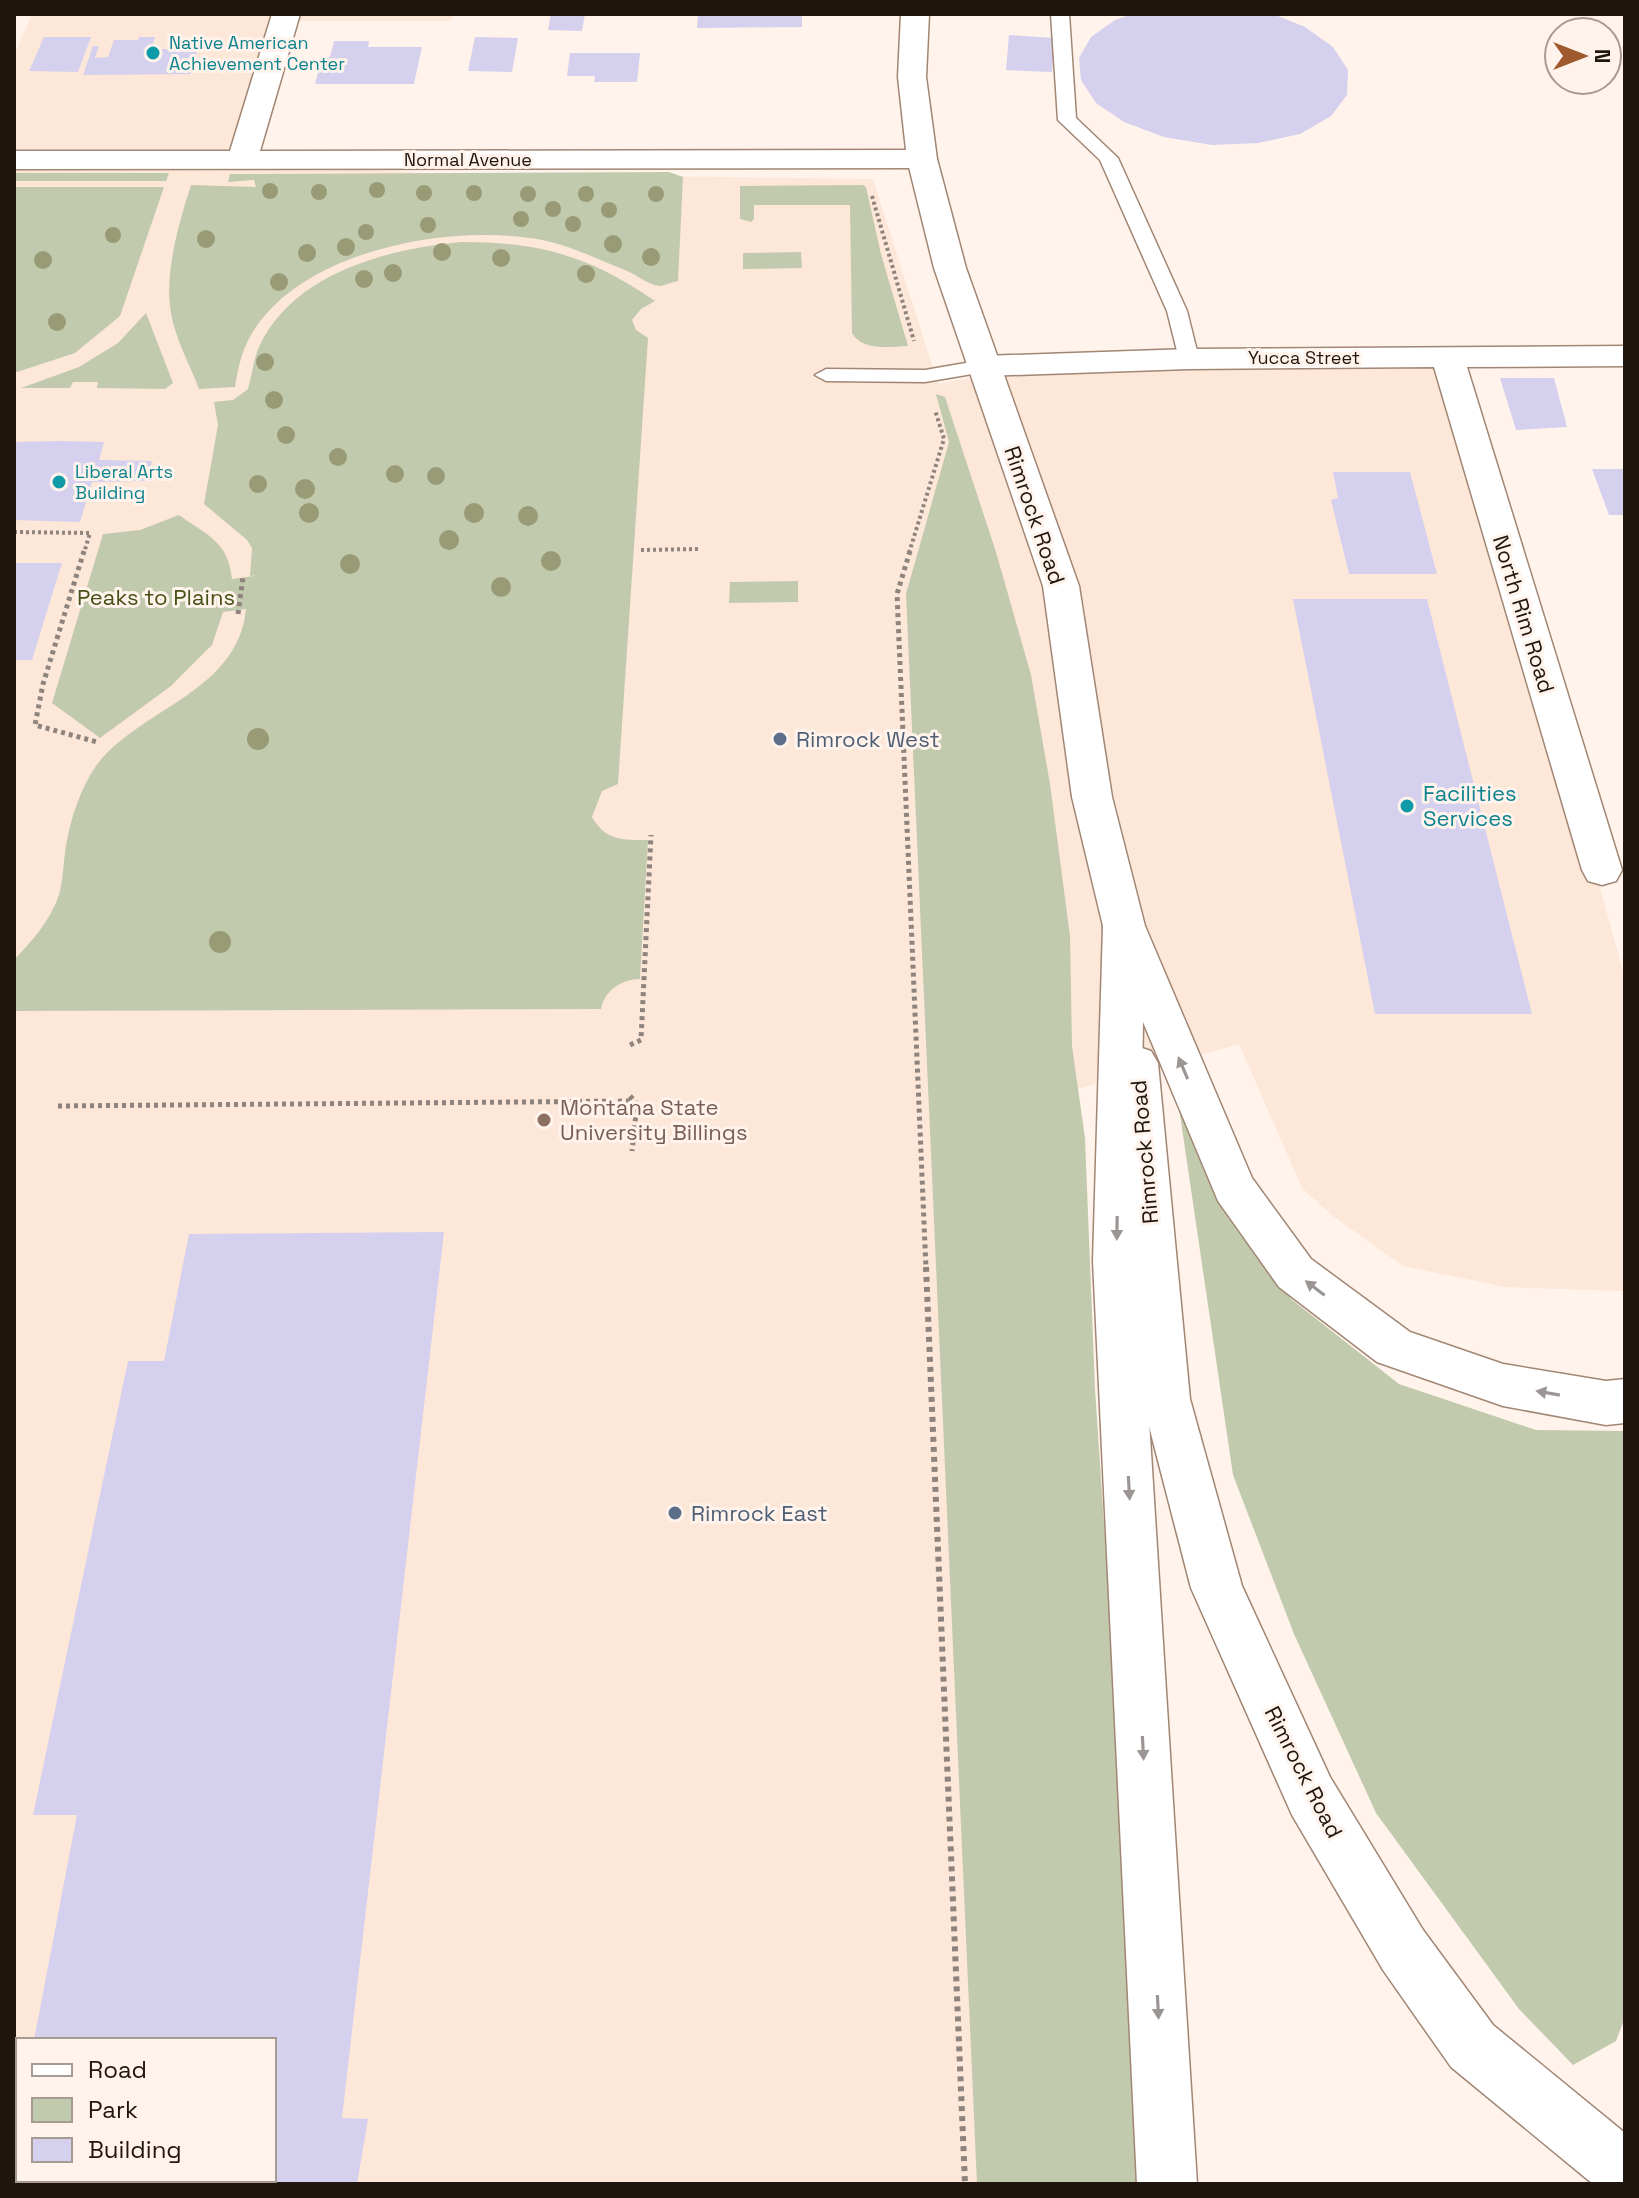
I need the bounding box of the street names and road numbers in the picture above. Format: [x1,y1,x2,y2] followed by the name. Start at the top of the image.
[404,148,532,171] street label: Normal Avenue
[1248,346,1360,369] street label: Yucca Street
[998,442,1072,588] street label: Rimrock Road
[1487,532,1561,696] street label: North Rim Road
[1124,1079,1164,1225] street label: Rimrock Road
[1259,1701,1349,1843] street label: Rimrock Road

